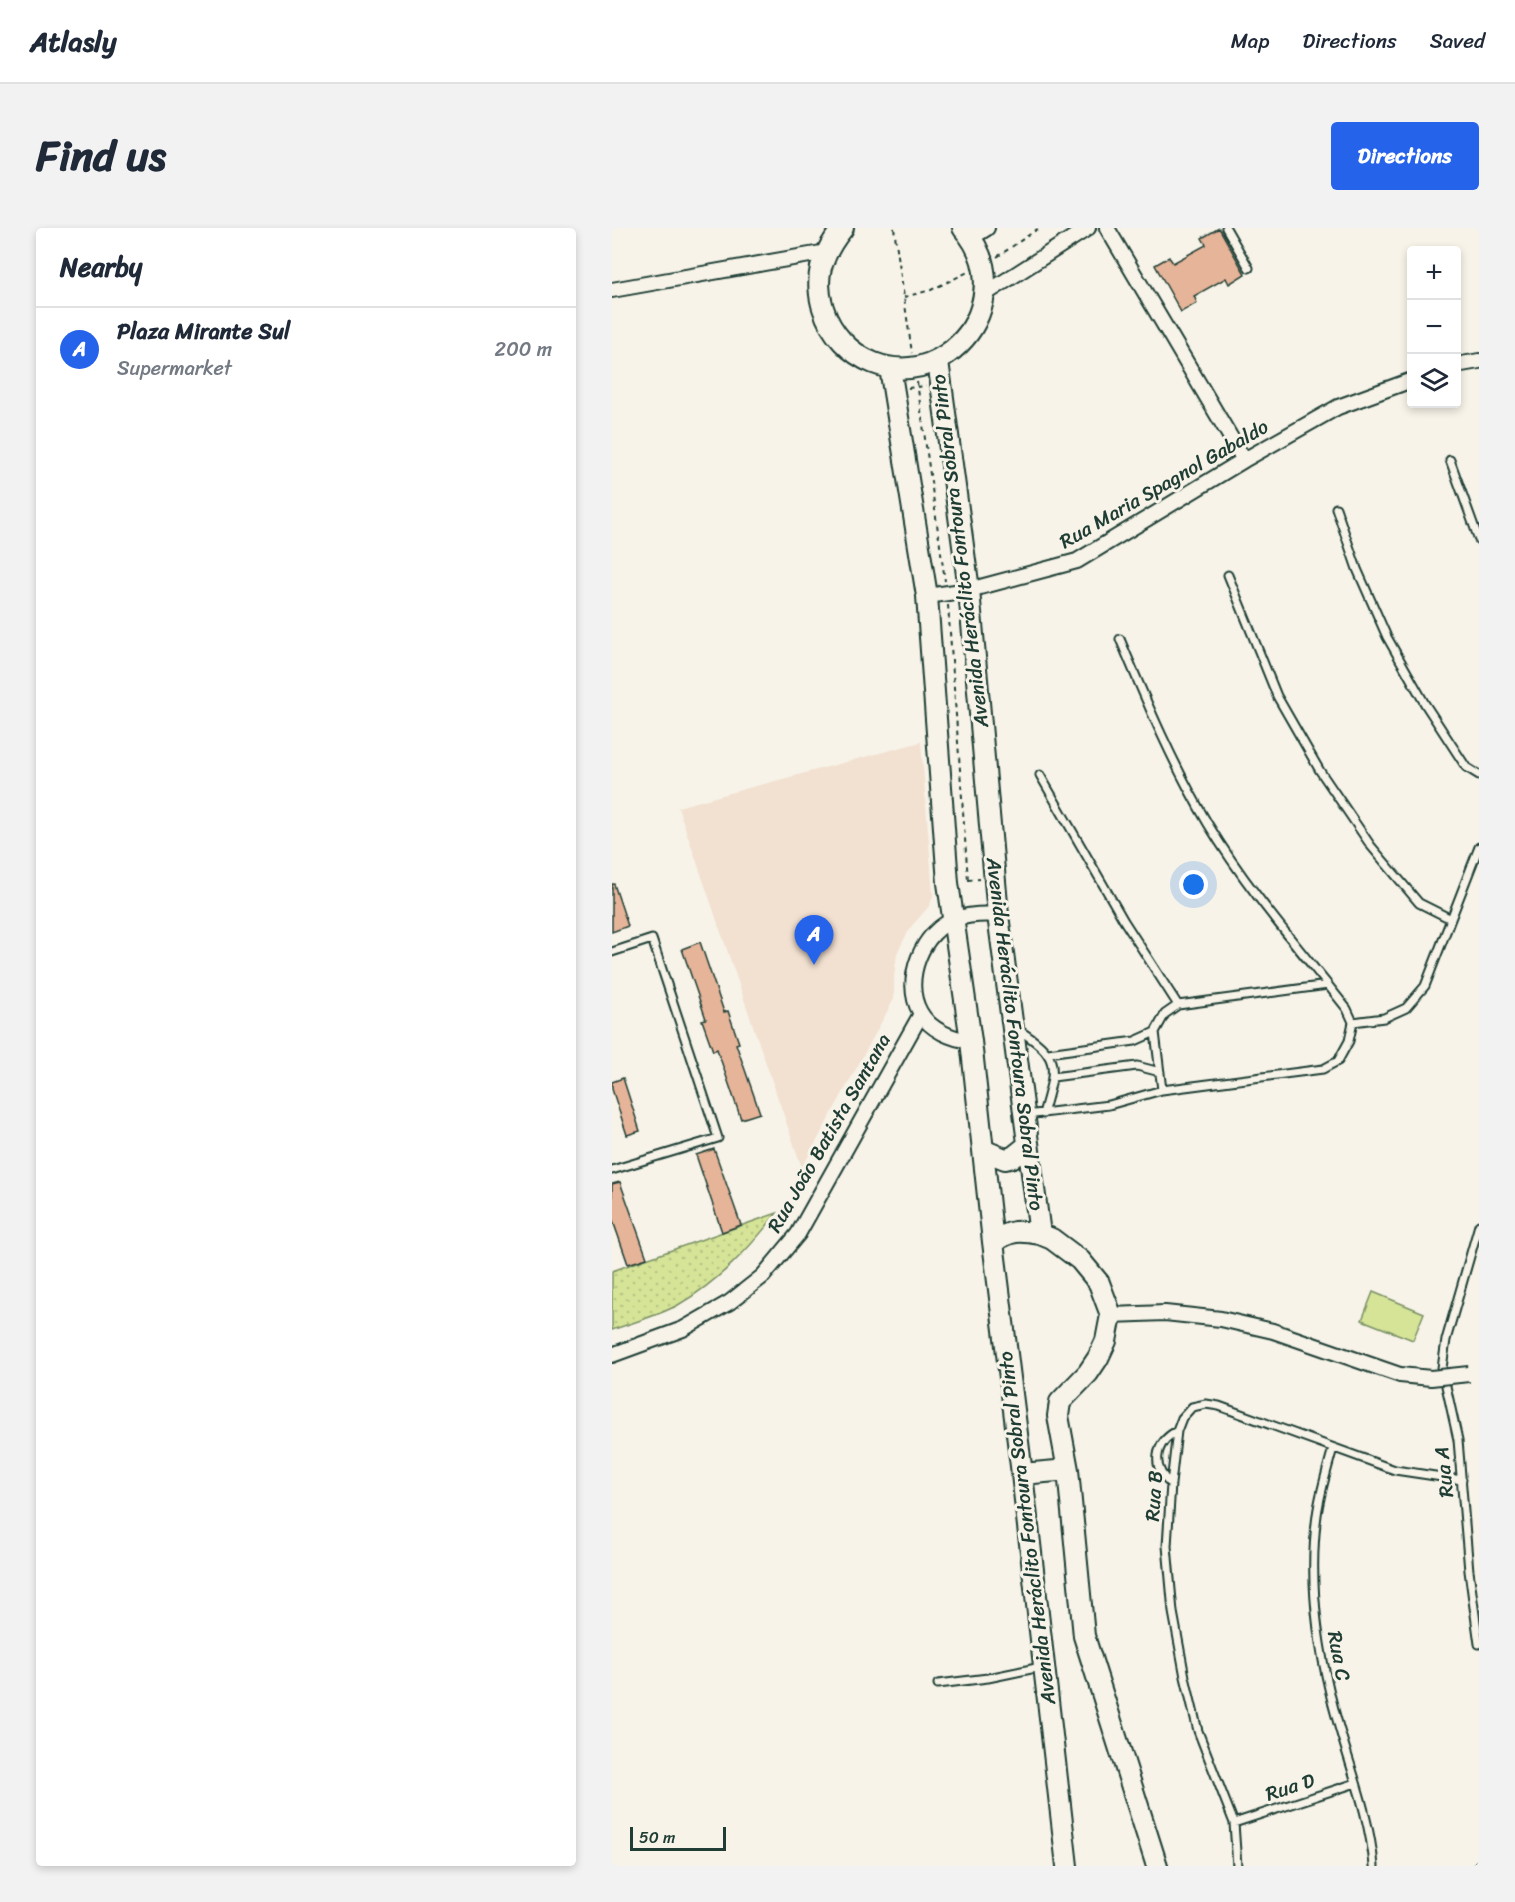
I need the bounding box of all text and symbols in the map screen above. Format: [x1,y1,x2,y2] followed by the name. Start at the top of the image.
[30,17,117,66] text: Atlasly
[1231,22,1269,60] text: Map
[1302,22,1397,60] text: Directions
[1430,22,1485,60] text: Saved
[36,119,166,193] text: Find us
[1331,122,1479,190] button: Directions
[60,244,142,290] text: Nearby
[1407,246,1461,408] map controls
[1407,246,1461,300] button: +
[1407,300,1461,354] button: −
[117,312,290,351] text: Plaza Mirante Sul
[73,332,86,367] text: A
[495,332,552,367] text: 200 m
[117,351,232,386] text: Supermarket
[1407,354,1461,408] button: layers
[921,372,999,731] street label: Avenida Heráclito Fontoura Sobral Pinto
[1053,410,1275,558] street label: Rua Maria Spagnol Gabaldo
[976,854,1054,1213] street label: Avenida Heráclito Fontoura Sobral Pinto
[1179,870,1208,899] your location
[794,916,834,965] pin: A
[757,1027,901,1239] street label: Rua João Batista Santana
[988,1349,1066,1708] street label: Avenida Heráclito Fontoura Sobral Pinto
[1424,1445,1464,1499] street label: Rua A
[1135,1469,1173,1523] street label: Rua B
[1317,1628,1361,1685] street label: Rua C
[1261,1763,1319,1811] street label: Rua D
[639,1823,675,1852] text: 50 m
[630,1824,726,1852] scale bar

